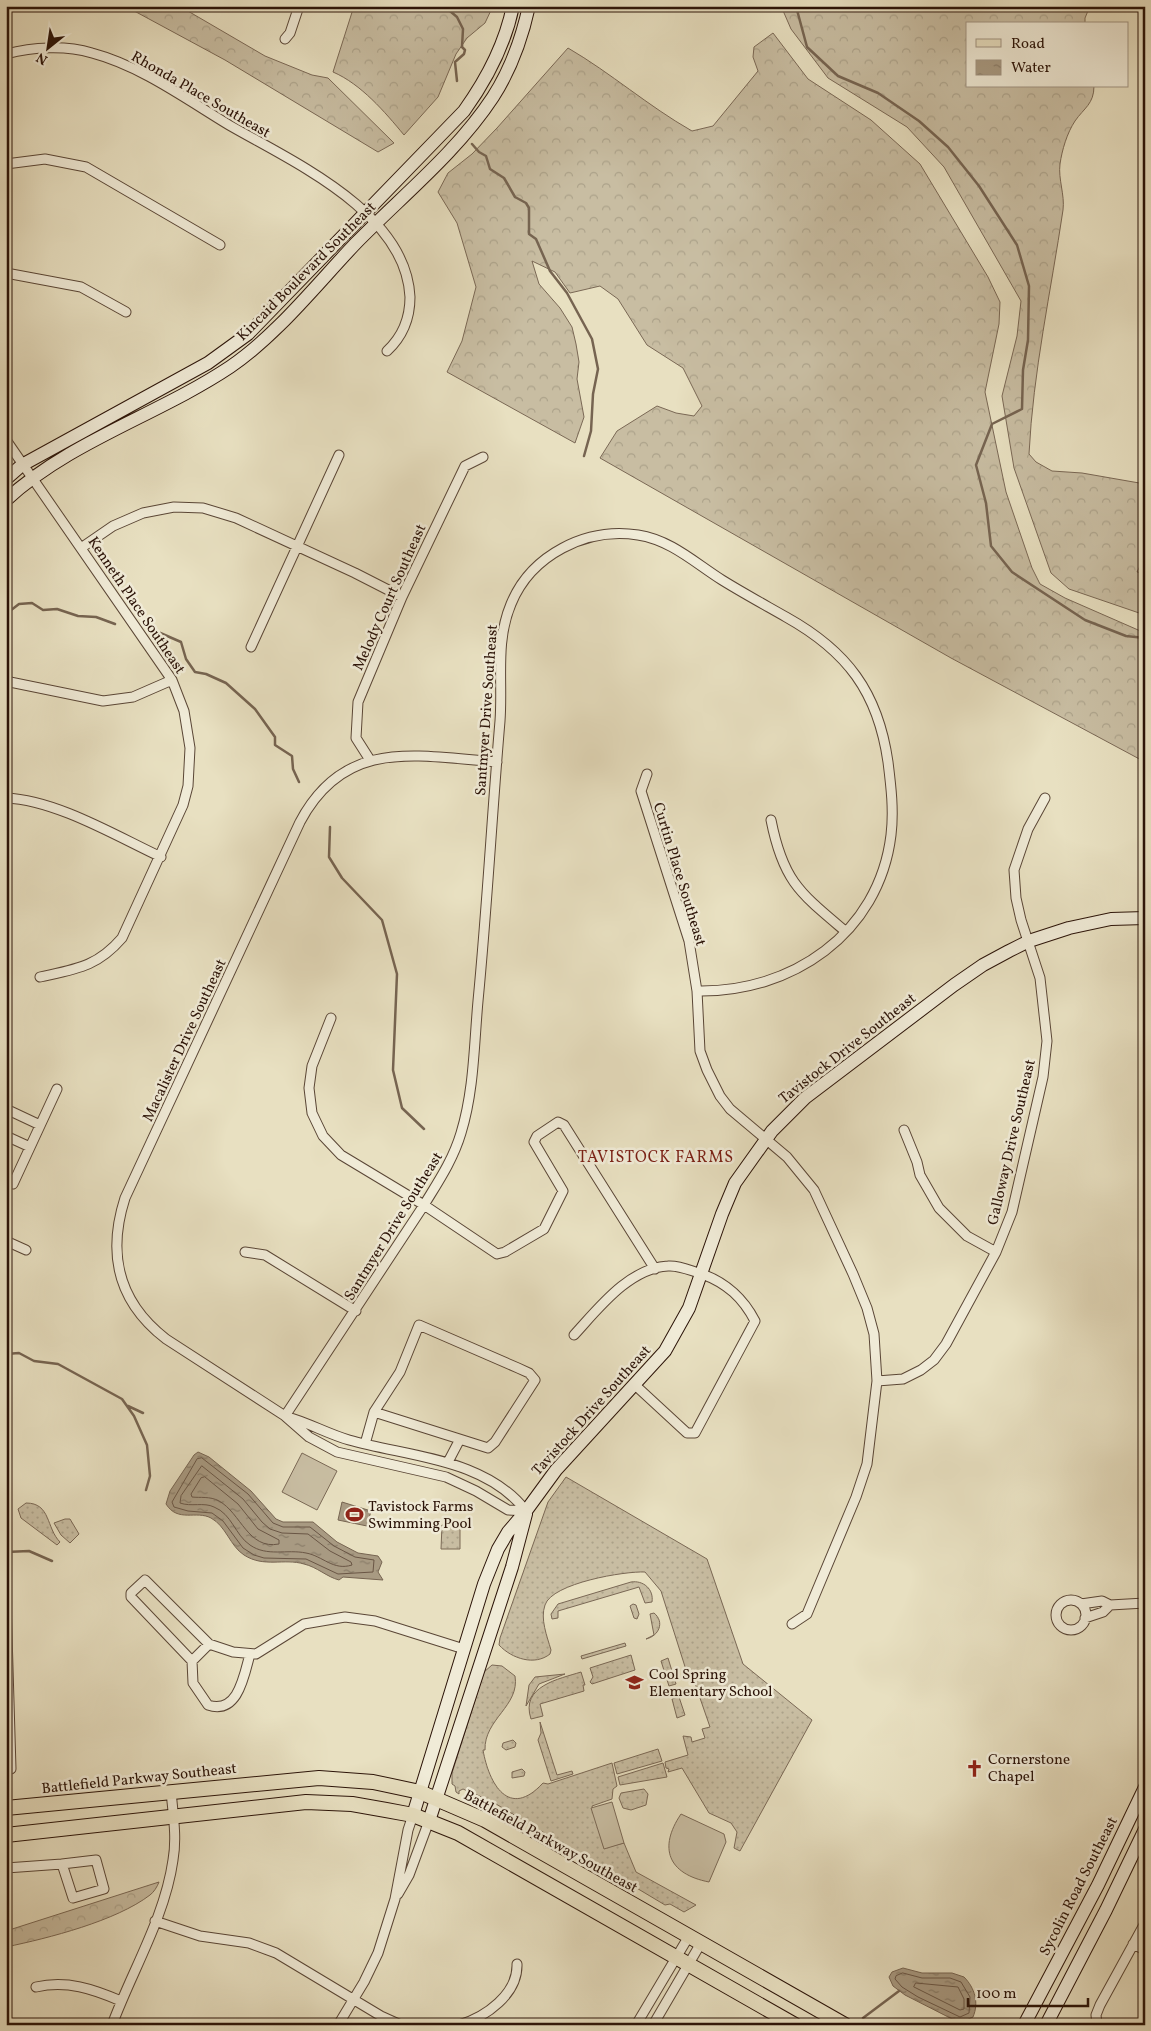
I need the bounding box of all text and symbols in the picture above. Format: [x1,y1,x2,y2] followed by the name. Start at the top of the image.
[22,22,72,72] north arrow
[966,22,1128,88] legend
[1011,34,1045,55] text: Road
[33,47,51,69] text: N
[127,47,274,144] street label: Rhonda Place Southeast
[1011,58,1051,79] text: Water
[233,198,381,346] street label: Kincaid Boulevard Southeast
[349,521,432,674] street label: Melody Court Southeast
[82,533,190,679] street label: Kenneth Place Southeast
[471,624,504,797] street label: Santmyer Drive Southeast
[647,800,710,949] street label: Curtin Place Southeast
[138,956,232,1125] street label: Macalister Drive Southeast
[775,989,921,1110] street label: Tavistock Drive Southeast
[983,1057,1042,1227] street label: Galloway Drive Southeast
[578,1147,734,1169] district label: TAVISTOCK FARMS
[340,1148,449,1305] street label: Santmyer Drive Southeast
[528,1341,657,1481] street label: Tavistock Drive Southeast
[368,1497,473,1535] place label: Tavistock Farms Swimming Pool
[344,1505,364,1525] sports icon: Tavistock Farms Swimming Pool
[649,1665,772,1703] place label: Cool Spring Elementary School
[625,1673,645,1693] school or university icon: Cool Spring Elementary School
[988,1750,1070,1788] place label: Cornerstone Chapel
[964,1758,984,1778] church icon: Cornerstone Chapel
[41,1759,238,1800] street label: Battlefield Parkway Southeast
[459,1786,641,1899] street label: Battlefield Parkway Southeast
[1035,1813,1124,1960] street label: Sycolin Road Southeast
[968,1976,1088,2008] scale bar
[976,1984,1016,2005] text: 100 m

